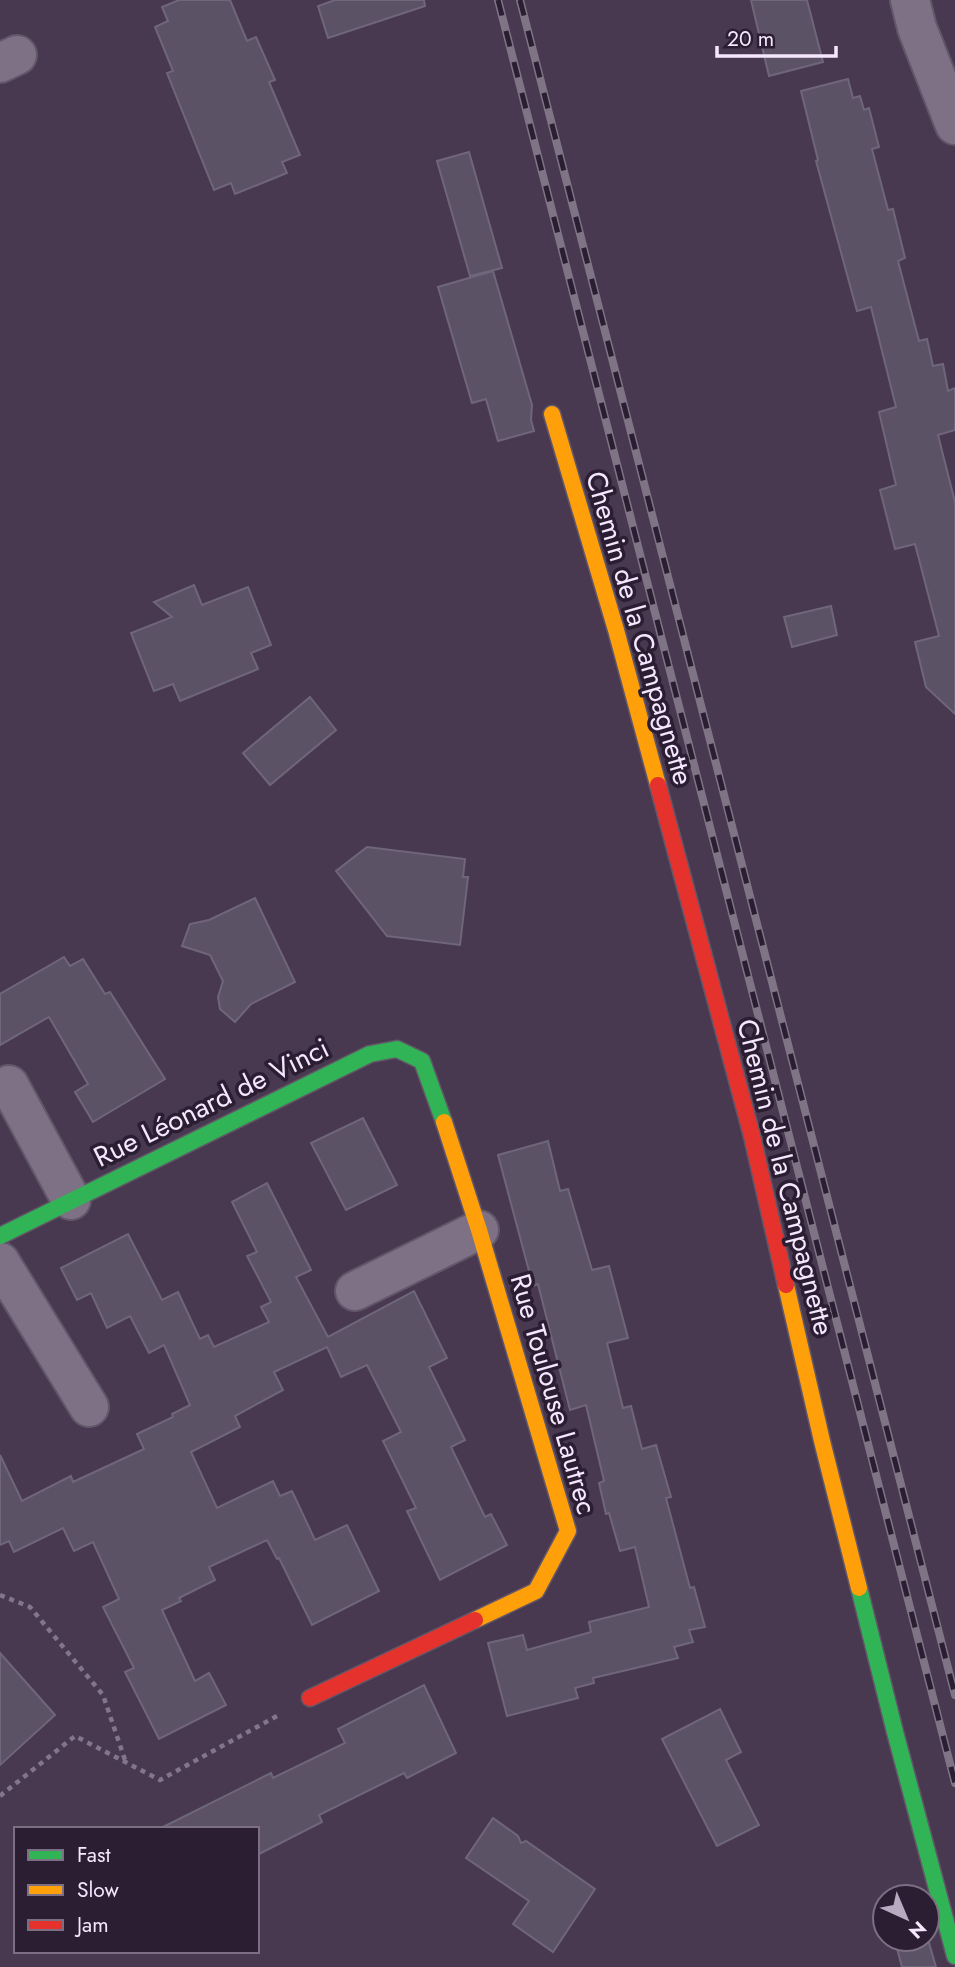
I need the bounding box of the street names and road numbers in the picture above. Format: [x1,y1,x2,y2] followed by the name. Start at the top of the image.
[575,467,704,790] street label: Chemin de la Campagnette
[726,1015,845,1339] street label: Chemin de la Campagnette
[86,1028,336,1177] street label: Rue Léonard de Vinci
[500,1269,607,1519] street label: Rue Toulouse Lautrec

